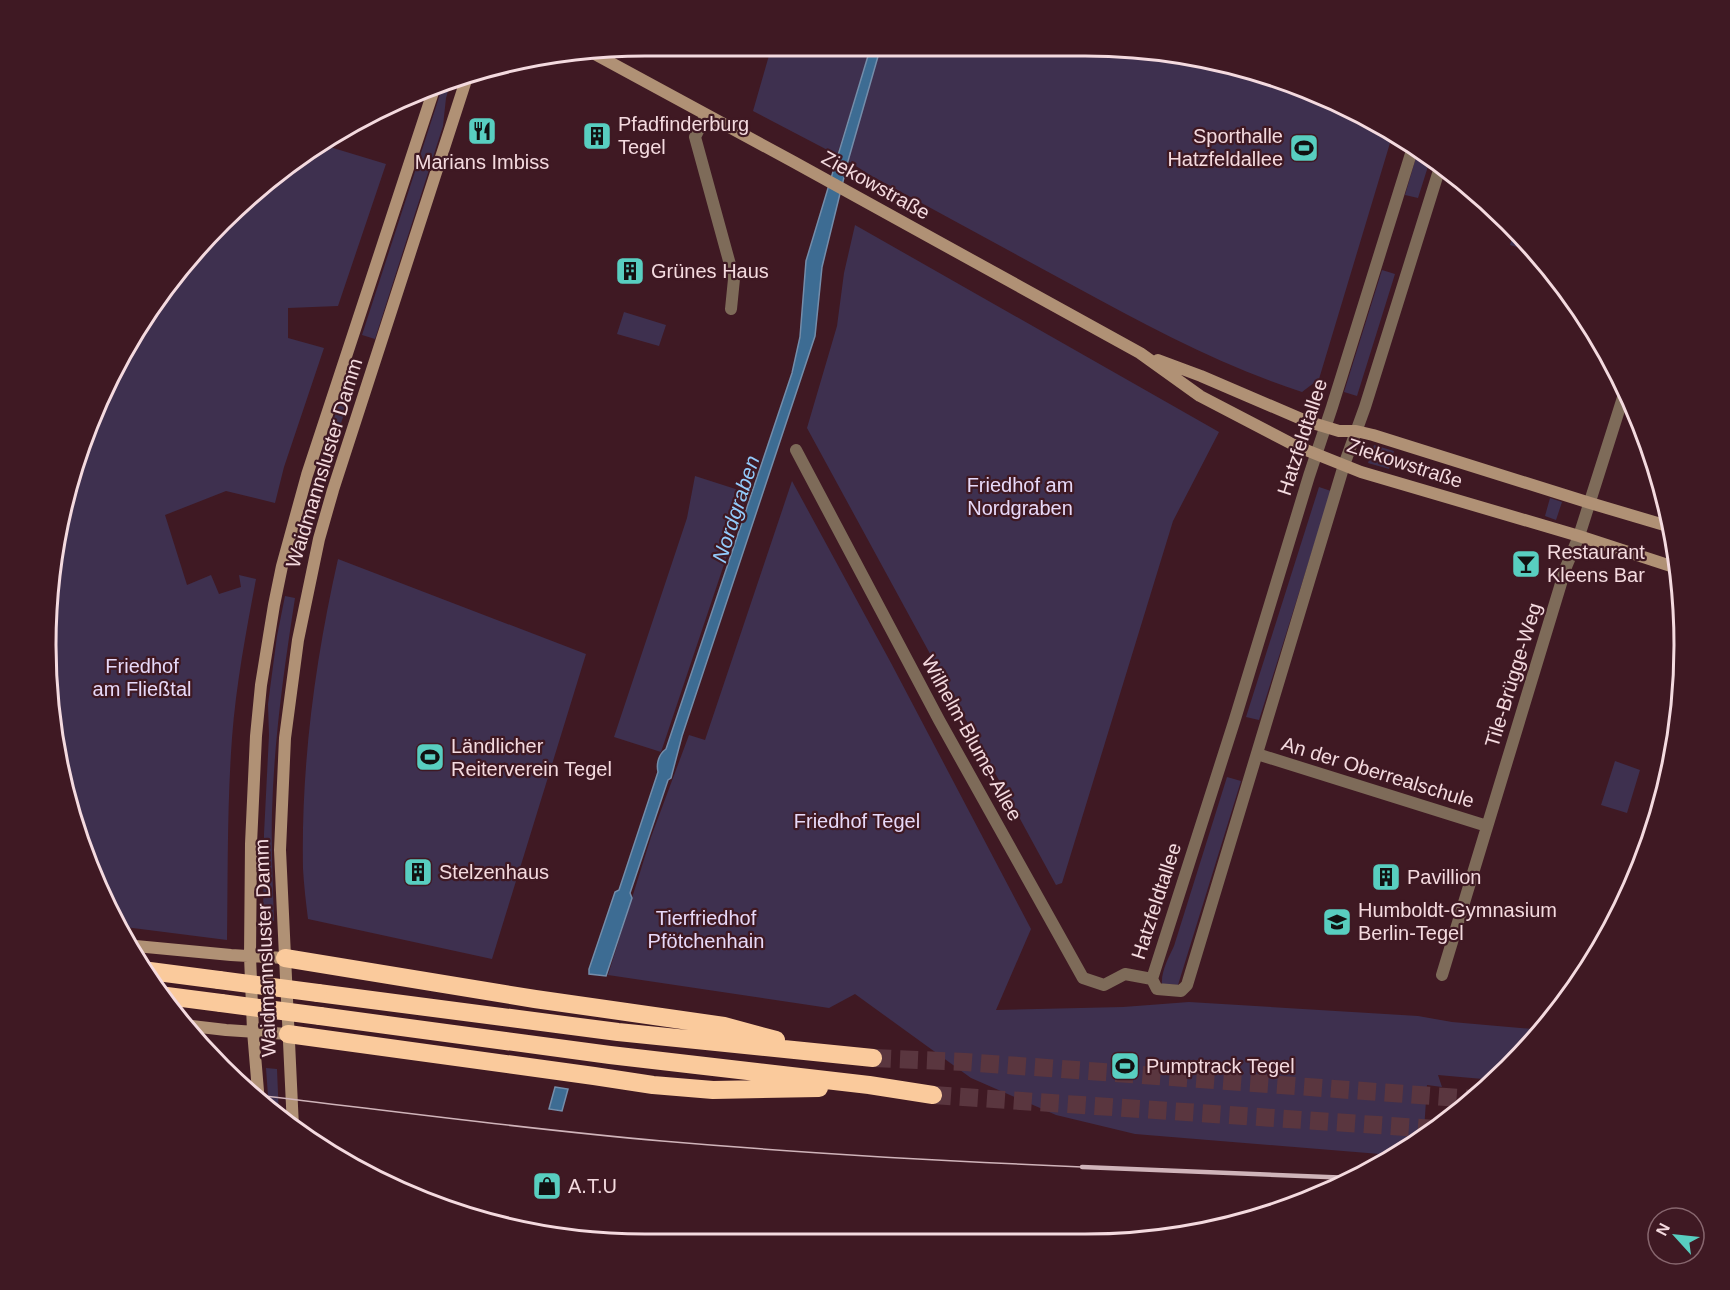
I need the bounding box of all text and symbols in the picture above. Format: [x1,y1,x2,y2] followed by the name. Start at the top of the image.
[618,113,749,158] place label: Pfadfinderburg Tegel
[466,115,498,147] restaurant icon: Marians Imbiss
[581,120,613,152] building icon: Pfadfinderburg Tegel
[1167,125,1283,170] place label: Sporthalle Hatzfeldallee
[1288,132,1320,164] sports icon: Sporthalle Hatzfeldallee
[818,146,934,224] street label: Ziekowstraße
[415,151,549,173] place label: Marians Imbiss
[614,255,646,287] building icon: Grünes Haus
[651,260,769,282] place label: Grünes Haus
[282,355,366,571] street label: Waidmannsluster Damm
[1273,376,1331,498] street label: Hatzfeldtallee
[1345,434,1465,492] street label: Ziekowstraße
[707,453,764,565] water label: Nordgraben
[967,474,1073,519] park label: Friedhof am Nordgraben
[1547,541,1645,586] place label: Restaurant Kleens Bar
[1510,548,1542,580] bar icon: Restaurant Kleens Bar
[1481,600,1545,750] street label: Tile-Brügge-Weg
[917,651,1027,825] street label: Wilhelm-Blume-Allee
[93,655,191,700] park label: Friedhof am Fließtal
[1279,732,1477,812] street label: An der Oberrealschule
[451,735,612,780] place label: Ländlicher Reiterverein Tegel
[414,741,446,773] sports icon: Ländlicher Reiterverein Tegel
[794,810,920,832] park label: Friedhof Tegel
[250,839,280,1057] street label: Waidmannsluster Damm
[1127,840,1185,962] street label: Hatzfeldtallee
[402,856,434,888] building icon: Stelzenhaus
[439,861,549,883] place label: Stelzenhaus
[1370,861,1402,893] building icon: Pavillion
[1407,866,1481,888] place label: Pavillion
[1358,899,1557,944] place label: Humboldt-Gymnasium Berlin-Tegel
[1321,906,1353,938] school or university icon: Humboldt-Gymnasium Berlin-Tegel
[648,907,764,952] park label: Tierfriedhof Pfötchenhain
[1109,1050,1141,1082] sports icon: Pumptrack Tegel
[1146,1055,1295,1077] place label: Pumptrack Tegel
[531,1170,563,1202] shop icon: A.T.U
[568,1175,617,1197] place label: A.T.U
[1646,1206,1706,1266] north arrow
[1653,1220,1673,1238] text: N

